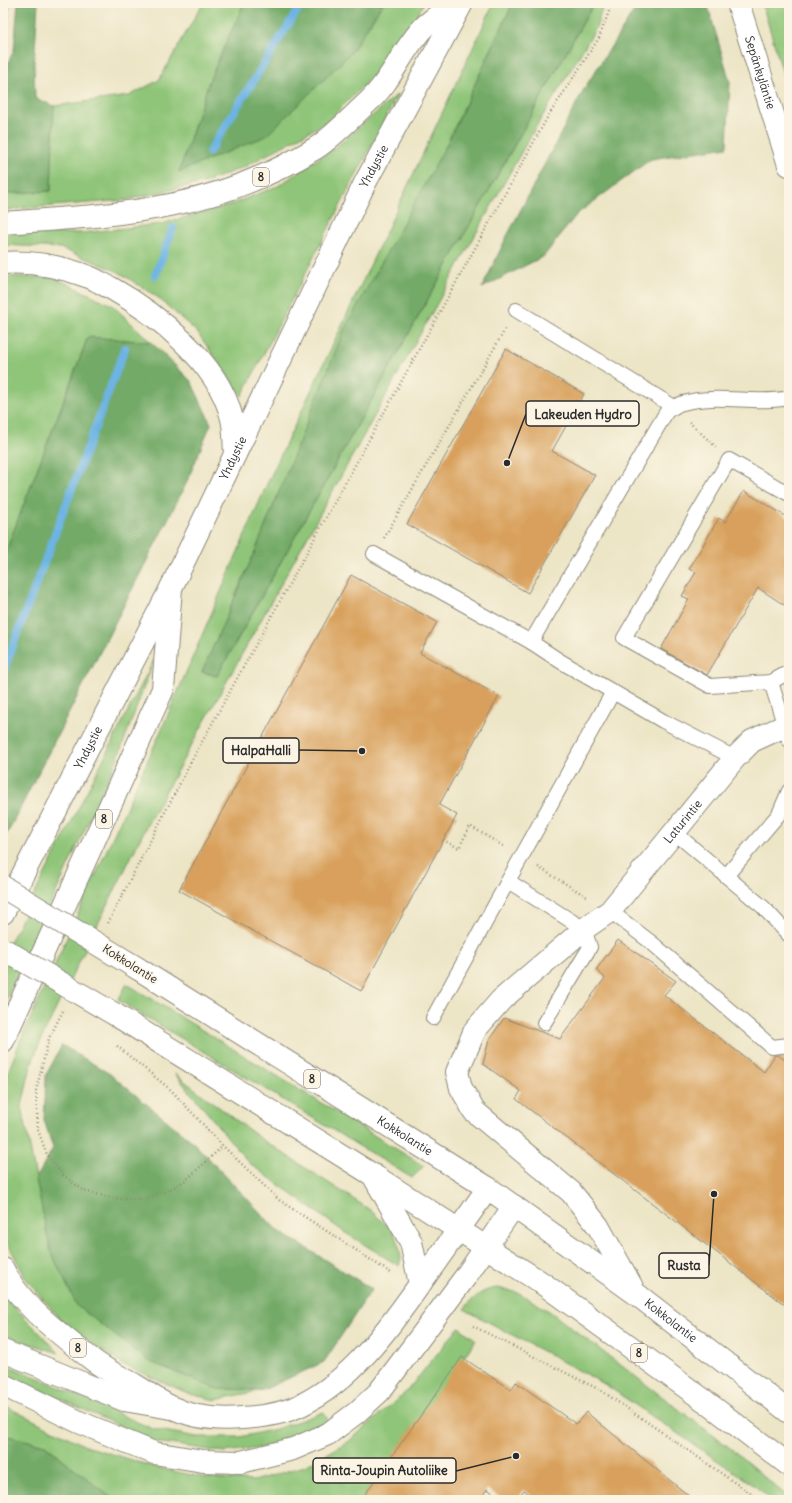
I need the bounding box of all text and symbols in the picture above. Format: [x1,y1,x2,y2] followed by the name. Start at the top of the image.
[742,34,779,111] street label: Sepänkyläntie
[356,142,391,190] street label: Yhdystie
[253,168,269,186] road number: 8
[526,401,639,426] callout: Lakeuden Hydro
[534,406,632,423] text: Lakeuden Hydro
[216,434,250,482] street label: Yhdystie
[71,724,105,771] street label: Yhdystie
[223,738,299,763] callout: HalpaHalli
[231,742,291,759] text: HalpaHalli
[660,796,705,846] street label: Laturintie
[96,810,112,828] road number: 8
[100,941,161,987] street label: Kokkolantie
[304,1070,320,1088] road number: 8
[375,1112,436,1158] street label: Kokkolantie
[659,1253,709,1278] callout: Rusta
[667,1257,701,1274] text: Rusta
[642,1295,700,1345] street label: Kokkolantie
[70,1339,86,1357] road number: 8
[631,1344,647,1362] road number: 8
[313,1458,456,1483] callout: Rinta-Joupin Autoliike
[320,1462,448,1479] text: Rinta-Joupin Autoliike

